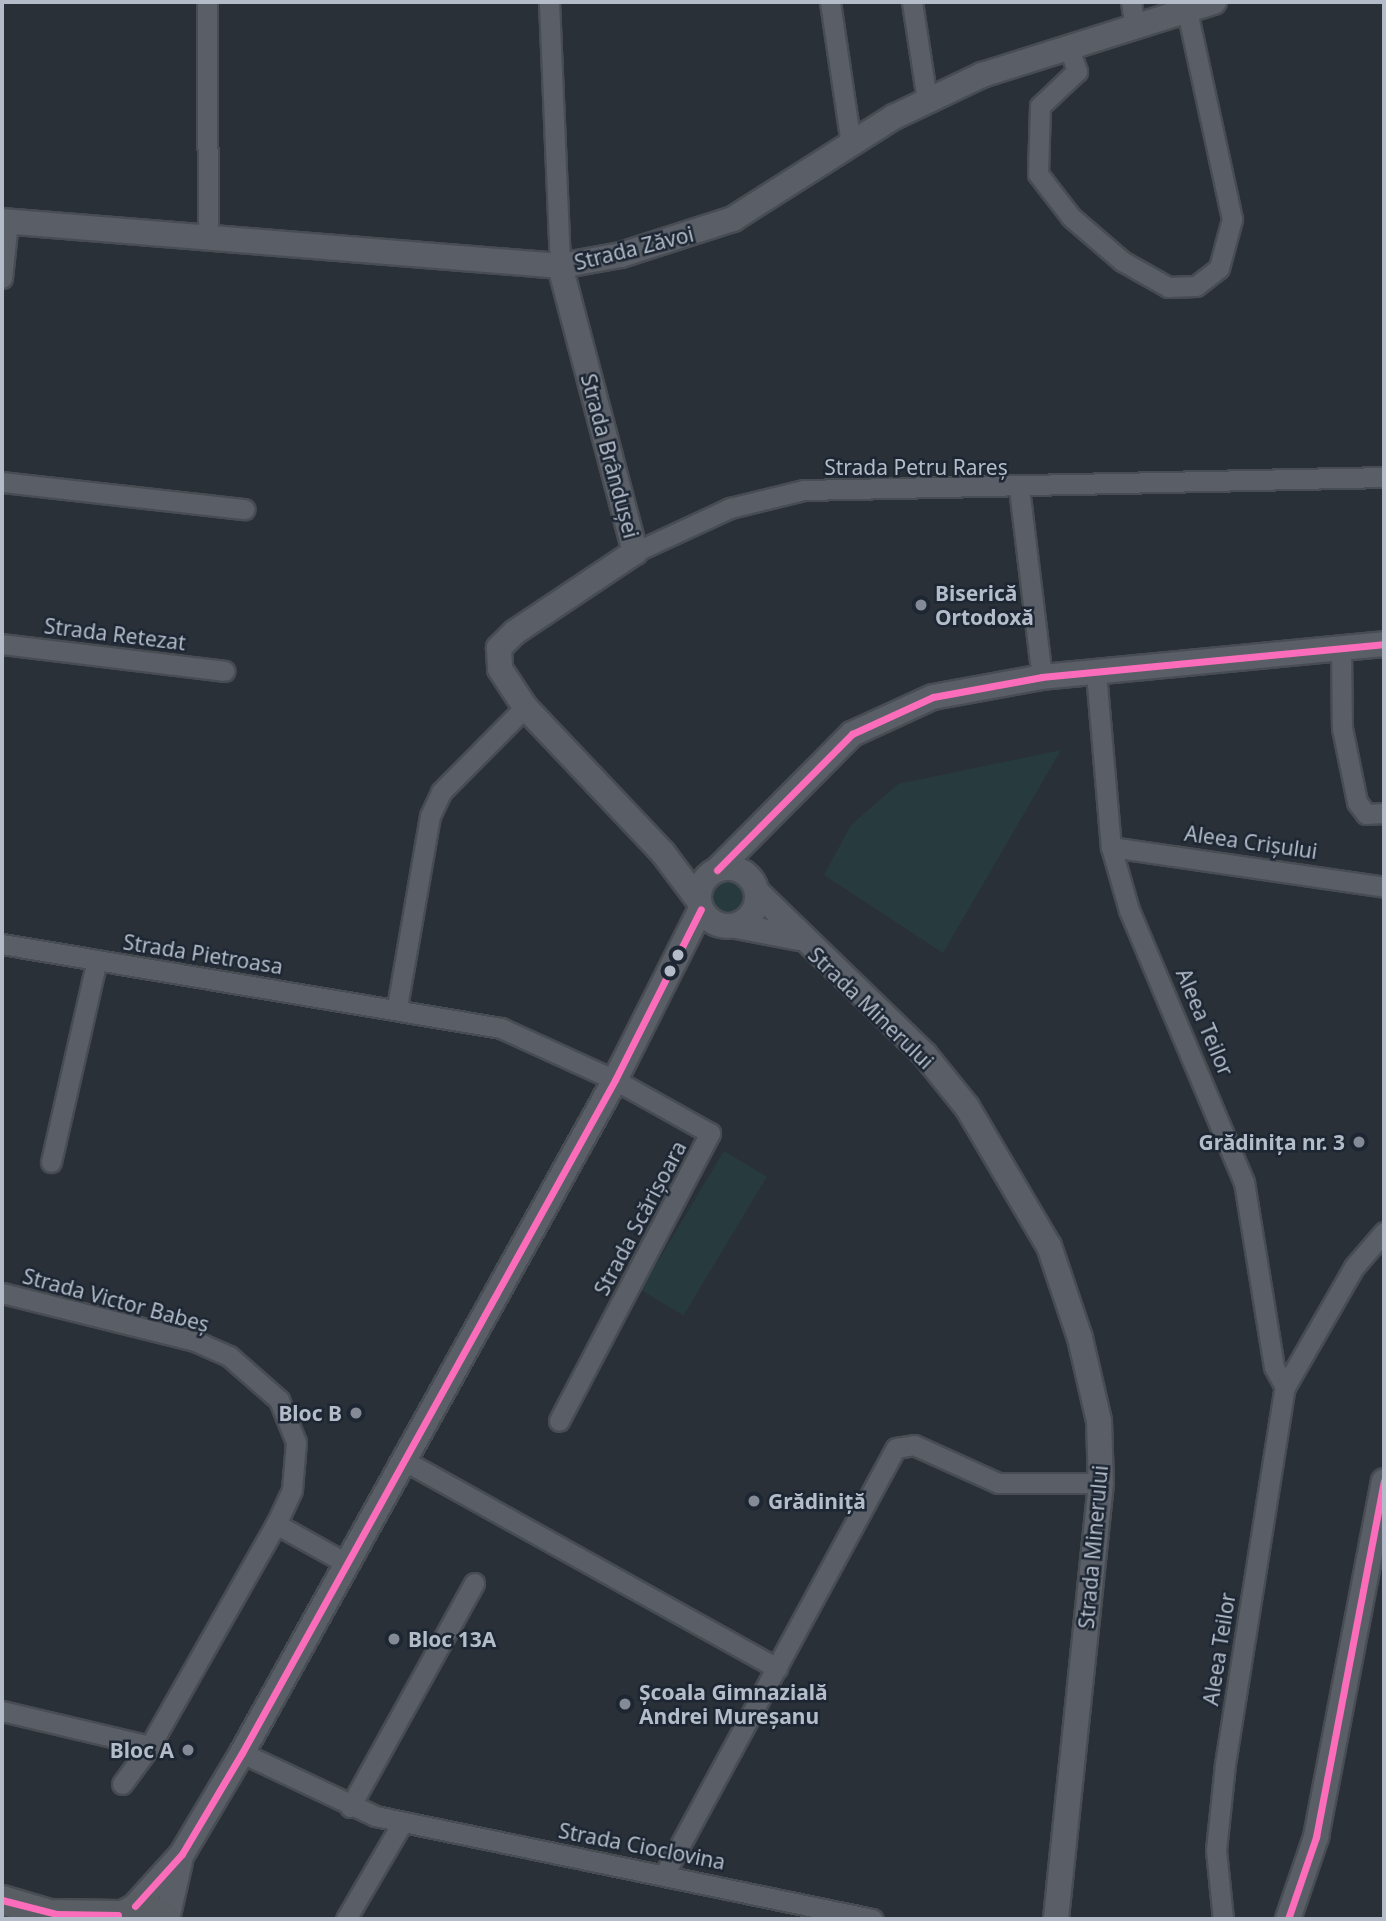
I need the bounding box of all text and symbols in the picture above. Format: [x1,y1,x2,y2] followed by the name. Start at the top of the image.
[572,221,696,275] street label: Strada Zăvoi
[576,371,644,541] street label: Strada Brândușei
[824,454,1008,480] street label: Strada Petru Rareș
[935,580,1034,630] place label: Biserică Ortodoxă
[913,597,929,613] marker: Biserică Ortodoxă
[43,613,187,655] street label: Strada Retezat
[1183,820,1319,864] street label: Aleea Crișului
[121,929,285,979] street label: Strada Pietroasa
[803,942,939,1074] street label: Strada Minerului
[671,948,685,962] unlabelled marker
[663,964,677,978] unlabelled marker
[1171,965,1239,1079] street label: Aleea Teilor
[1199,1129,1345,1155] place label: Grădinița nr. 3
[1351,1134,1367,1150] marker: Grădinița nr. 3
[589,1136,691,1300] street label: Strada Scărișoara
[20,1263,212,1337] street label: Strada Victor Babeș
[278,1400,342,1426] place label: Bloc B
[348,1405,364,1421] marker: Bloc B
[1073,1464,1113,1630] street label: Strada Minerului
[768,1488,866,1514] place label: Grădiniță
[746,1493,762,1509] marker: Grădiniță
[1198,1591,1240,1707] street label: Aleea Teilor
[408,1626,496,1652] place label: Bloc 13A
[386,1631,402,1647] marker: Bloc 13A
[639,1679,828,1729] place label: Școala Gimnazială Andrei Mureșanu
[617,1696,633,1712] marker: Școala Gimnazială Andrei Mureșanu
[110,1737,174,1763] place label: Bloc A
[180,1742,196,1758] marker: Bloc A
[556,1817,728,1875] street label: Strada Cioclovina

